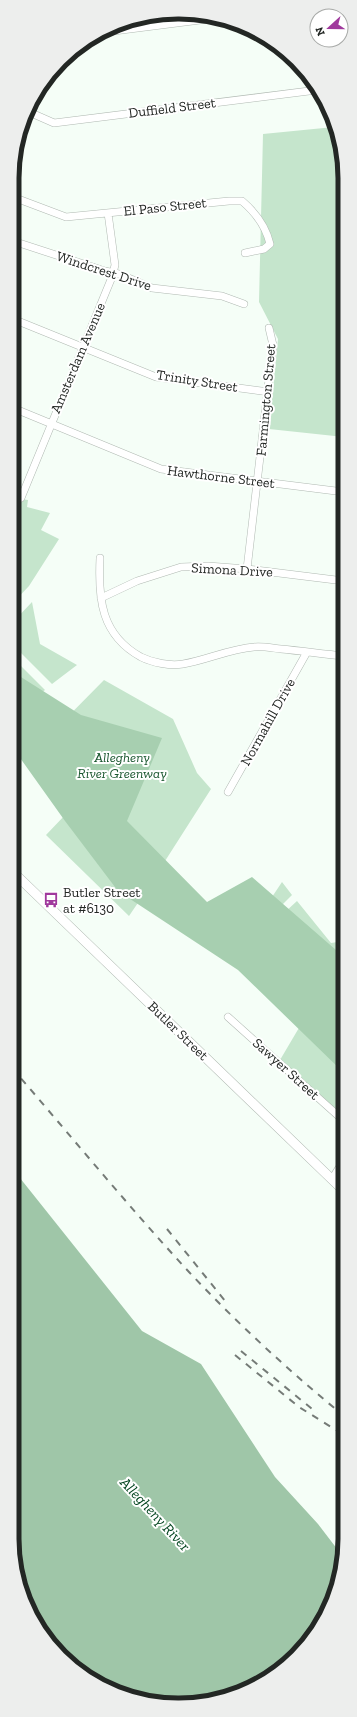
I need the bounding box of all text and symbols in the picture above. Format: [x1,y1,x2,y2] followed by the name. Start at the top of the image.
[309,8,349,48] north arrow
[312,25,328,38] text: N
[127,94,217,122] street label: Duffield Street
[123,194,208,220] street label: El Paso Street
[54,248,154,294] street label: Windcrest Drive
[47,300,109,416] street label: Amsterdam Avenue
[253,342,279,457] street label: Farmington Street
[155,366,240,396] street label: Trinity Street
[166,462,277,492] street label: Hawthorne Street
[191,559,274,581] street label: Simona Drive
[237,675,299,769] street label: Normahill Drive
[77,749,167,782] park label: Allegheny River Greenway
[63,884,141,917] place label: Butler Street at #6130
[42,891,60,909] bus stop icon: Butler Street at #6130
[144,998,212,1065] street label: Butler Street
[249,1035,323,1104] street label: Sawyer Street
[116,1473,194,1555] water label: Allegheny River

